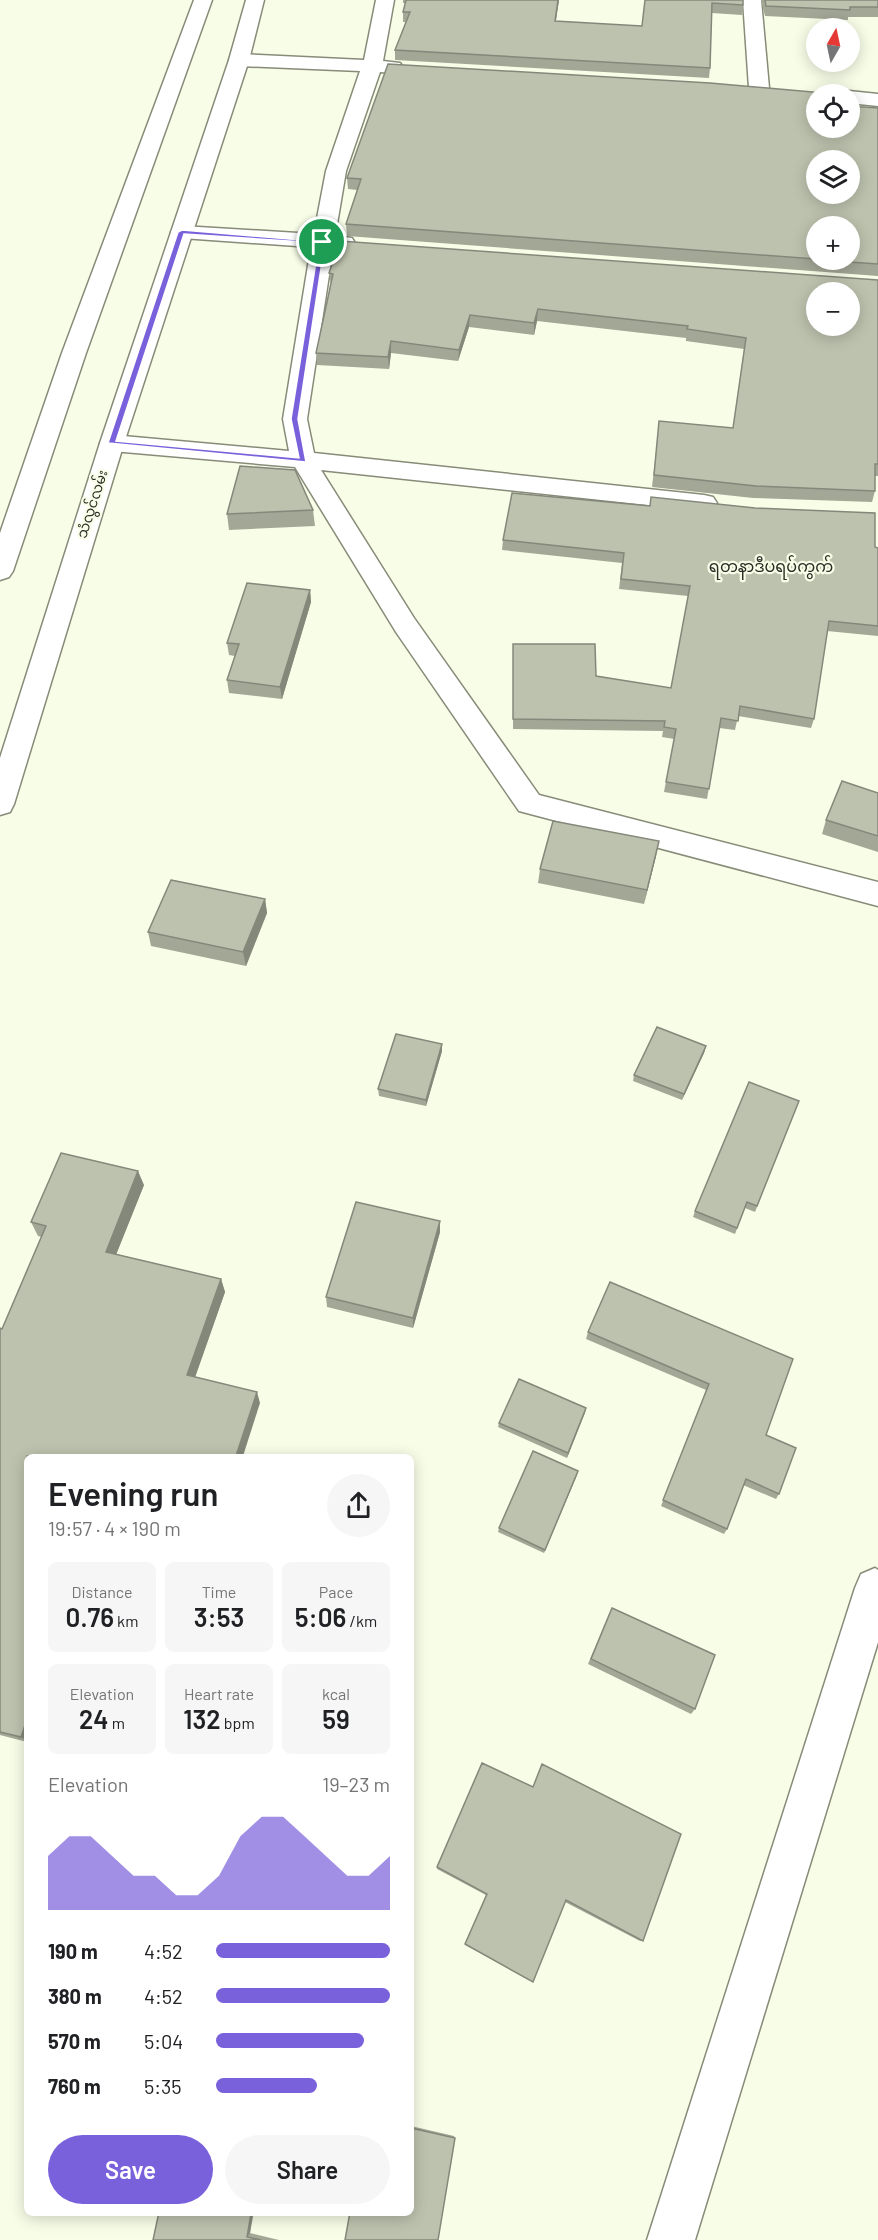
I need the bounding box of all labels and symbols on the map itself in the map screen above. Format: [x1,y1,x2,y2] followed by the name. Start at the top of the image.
[806,18,860,72] north arrow
[296,216,347,267] pin
[72,467,113,541] street label: သံလွင်လမ်း
[709,555,833,580] district label: ရတနာဒီပရပ်ကွက်

